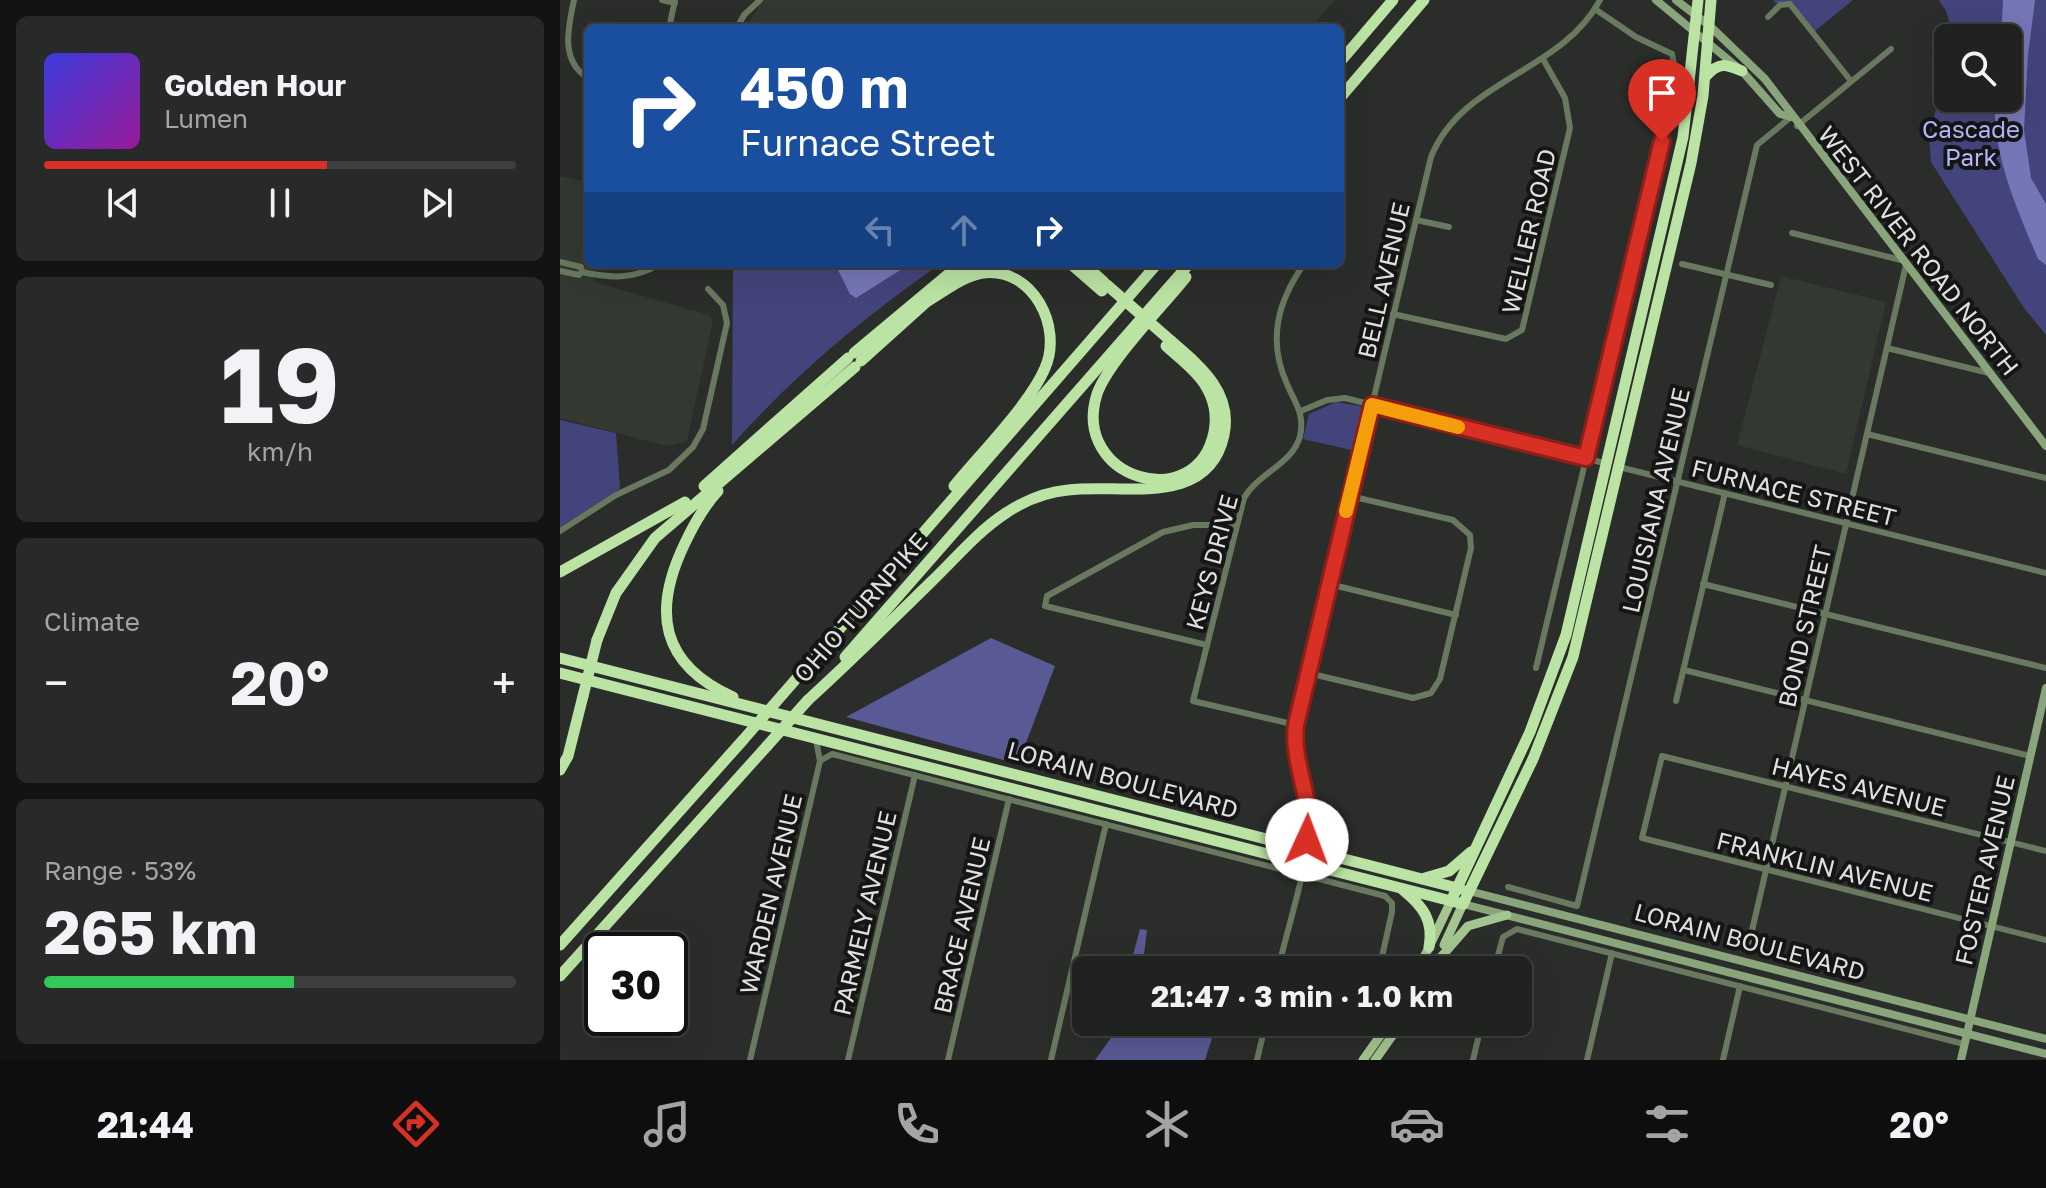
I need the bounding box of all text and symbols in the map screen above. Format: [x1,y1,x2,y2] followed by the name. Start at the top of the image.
[1934,24,2022,112] map controls
[1934,24,2022,112] button: search
[740,53,909,120] text: 450 m
[608,56,712,160] icon: right
[1628,59,1696,141] pin
[164,67,346,103] text: Golden Hour
[1640,71,1684,115] icon: arrive
[164,103,248,134] text: Lumen
[1922,114,2020,171] park label: Cascade Park
[1813,120,2025,380] street label: WEST RIVER ROAD NORTH
[740,121,996,164] text: Furnace Street
[1495,146,1561,316] street label: WELLER ROAD
[101,181,145,225] icon: previous
[258,181,302,225] icon: pause
[415,181,459,225] icon: next
[1351,199,1415,361] street label: BELL AVENUE
[858,208,902,252] icon: left
[942,208,986,252] icon: ahead
[1026,208,1070,252] icon: right
[220,321,340,446] text: 19
[1615,385,1695,615] street label: LOUISIANA AVENUE
[247,436,313,467] text: km/h
[1689,453,1899,531] street label: FURNACE STREET
[1179,491,1243,633] street label: KEYS DRIVE
[787,526,933,688] street label: OHIO TURNPIKE
[1771,542,1837,710] street label: BOND STREET
[44,606,140,637] text: Climate
[231,646,330,718] text: 20°
[44,656,68,709] text: −
[492,656,516,709] text: +
[1005,734,1241,824] street label: LORAIN BOULEVARD
[1769,750,1949,822] street label: HAYES AVENUE
[1948,772,2020,968] street label: FOSTER AVENUE
[733,791,807,997] street label: WARDEN AVENUE
[1265,798,1349,882] position arrow
[826,808,902,1018] street label: PARMELY AVENUE
[1714,825,1936,907] street label: FRANKLIN AVENUE
[927,834,995,1016] street label: BRACE AVENUE
[44,855,196,886] text: Range · 53%
[44,895,258,967] text: 265 km
[1632,896,1868,986] street label: LORAIN BOULEVARD
[584,932,688,1036] speed limit sign: 30
[1151,978,1453,1014] text: 21:47 · 3 min · 1.0 km
[388,1096,444,1152] icon: directions
[639,1096,695,1152] icon: music
[889,1096,945,1152] icon: phone
[1139,1096,1195,1152] icon: climate
[1389,1096,1445,1152] icon: car
[1639,1096,1695,1152] icon: filters
[97,1103,194,1146] text: 21:44
[1889,1103,1949,1146] text: 20°

